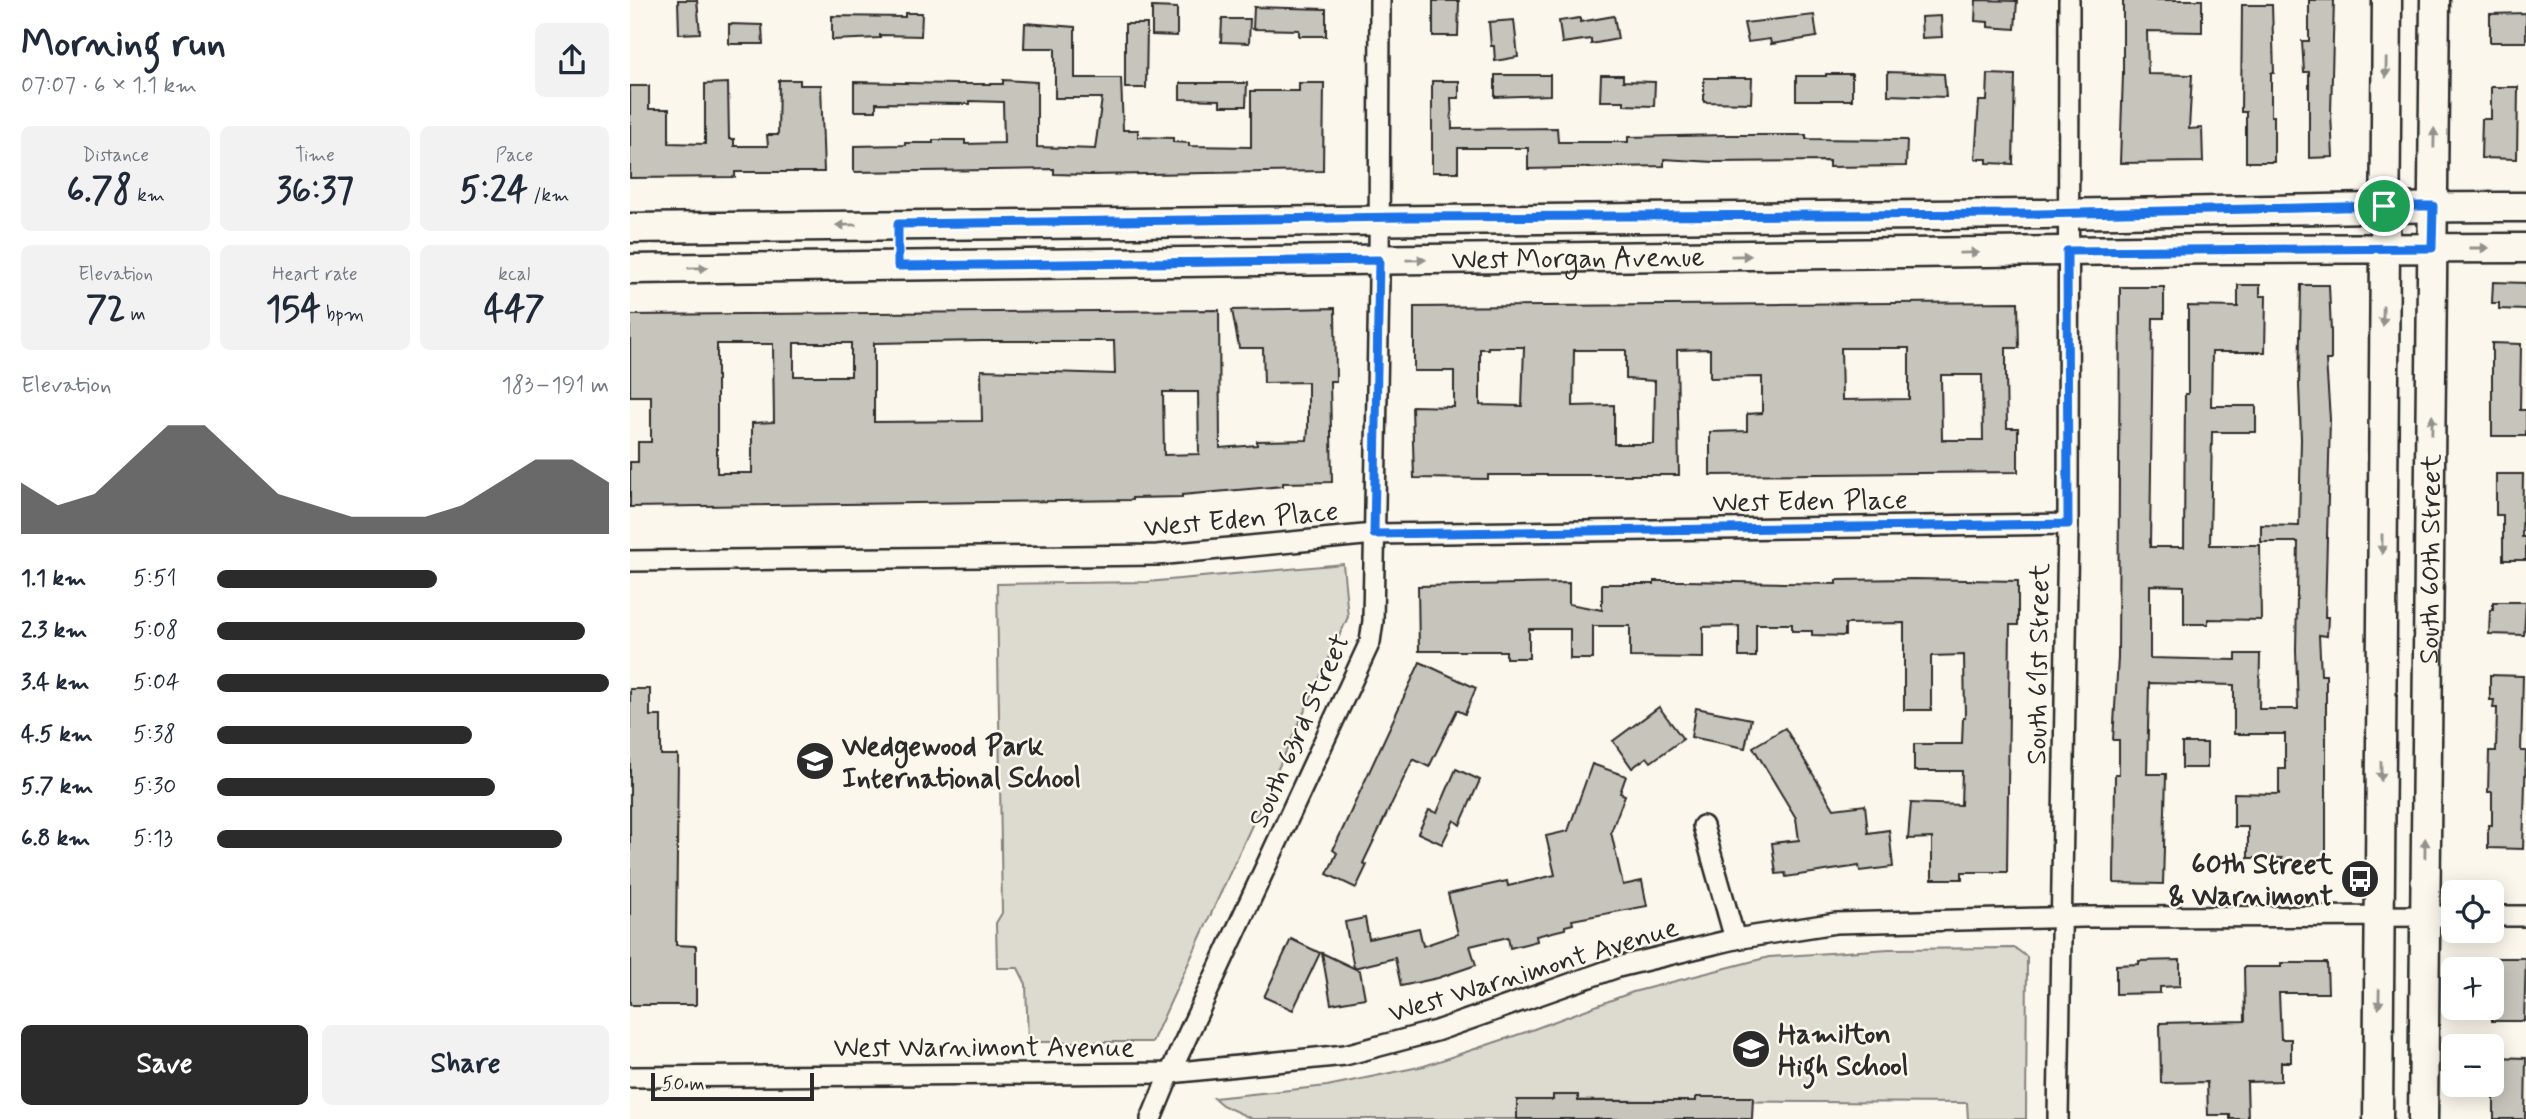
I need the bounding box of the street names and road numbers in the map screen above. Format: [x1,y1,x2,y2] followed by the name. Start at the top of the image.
[1451,240,1705,280] street label: West Morgan Avenue
[2412,453,2451,664] street label: South 60th Street
[1712,482,1908,523] street label: West Eden Place
[1142,494,1340,547] street label: West Eden Place
[2019,562,2060,765] street label: South 61st Street
[1241,628,1360,834] street label: South 63rd Street
[1384,910,1683,1033] street label: West Warnimont Avenue
[833,1030,1135,1067] street label: West Warnimont Avenue

